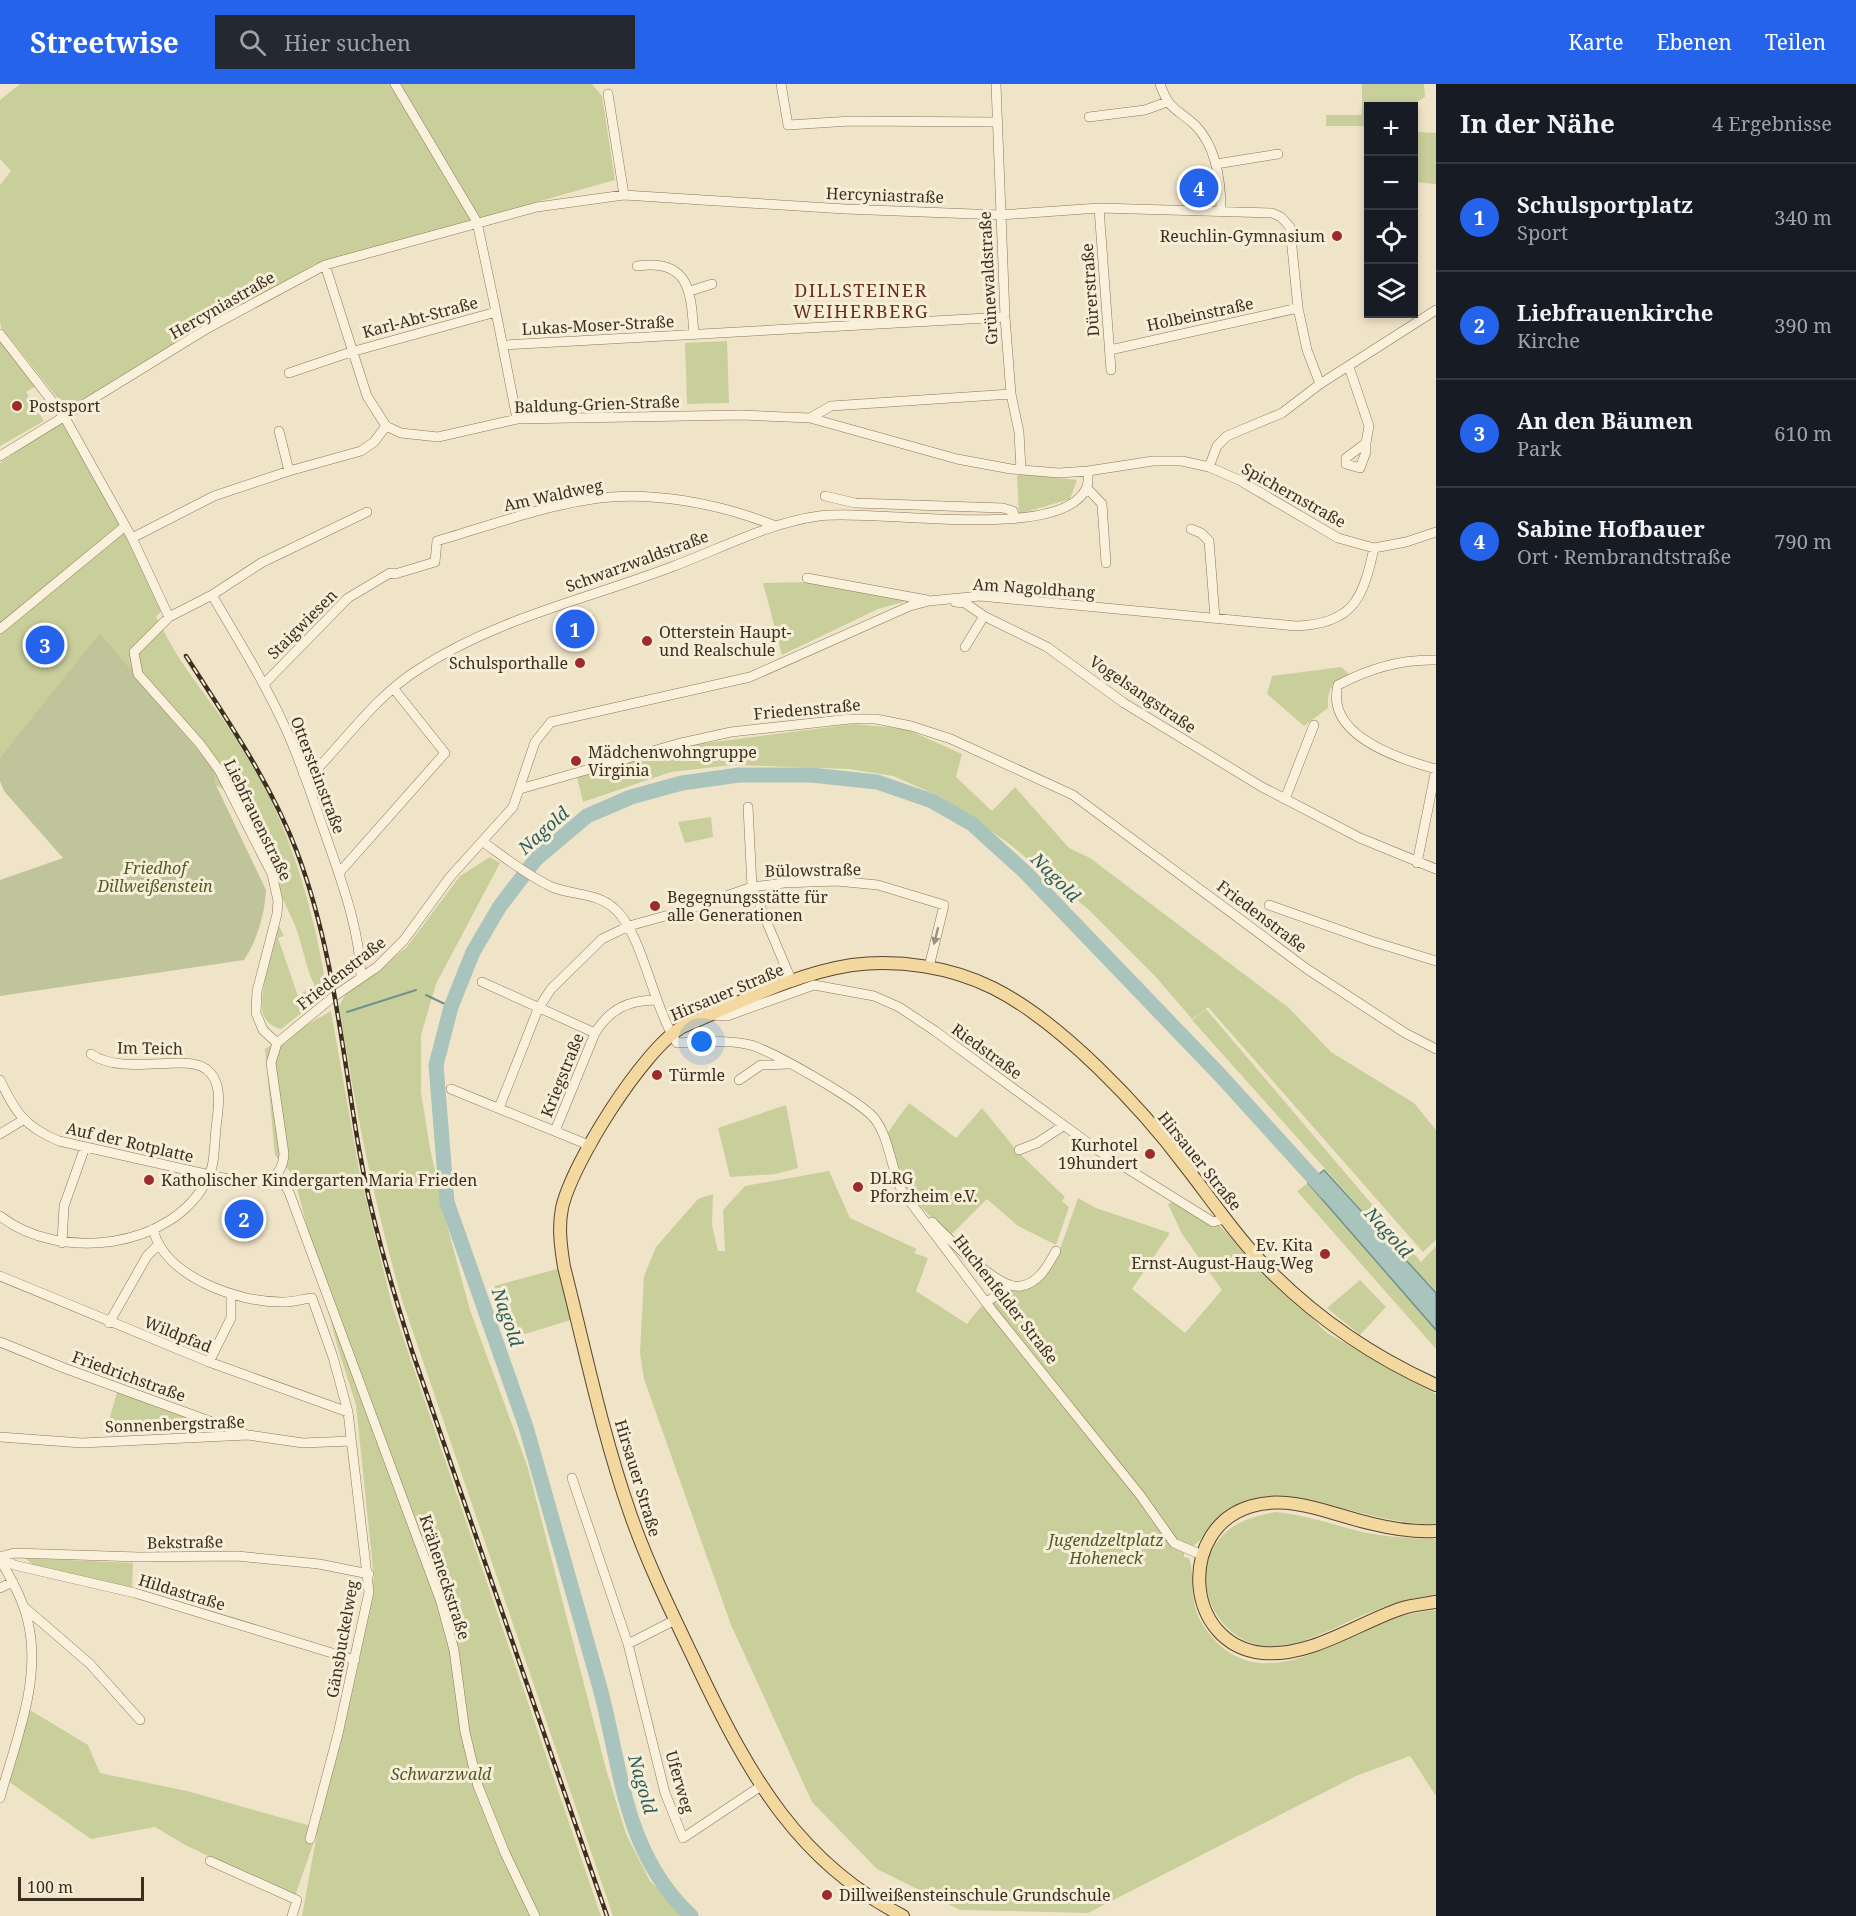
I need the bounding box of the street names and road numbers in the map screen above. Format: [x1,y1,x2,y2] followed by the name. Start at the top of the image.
[826,182,944,208] street label: Hercyniastraße
[974,211,1002,345] street label: Grünewaldstraße
[1076,243,1104,337] street label: Dürerstraße
[165,266,279,344] street label: Hercyniastraße
[360,291,480,343] street label: Karl-Abt-Straße
[1145,292,1255,336] street label: Holbeinstraße
[521,310,675,340] street label: Lukas-Moser-Straße
[514,390,680,418] street label: Baldung-Grien-Straße
[1238,457,1350,533] street label: Spichernstraße
[501,474,605,516] street label: Am Waldweg
[562,525,712,597] street label: Schwarzwaldstraße
[972,573,1096,603] street label: Am Nagoldhang
[262,584,342,664] street label: Staigwiesen
[1085,650,1201,738] street label: Vogelsangstraße
[753,693,861,725] street label: Friedenstraße
[285,713,351,837] street label: Ottersteinstraße
[219,756,297,884] street label: Liebfrauenstraße
[765,858,861,882] street label: Bülowstraße
[1213,875,1311,957] street label: Friedenstraße
[292,931,390,1015] street label: Friedenstraße
[667,958,787,1026] street label: Hirsauer Straße
[947,1018,1027,1084] street label: Riedstraße
[535,1030,589,1120] street label: Kriegstraße
[117,1036,183,1060] street label: Im Teich
[1153,1107,1247,1215] street label: Hirsauer Straße
[64,1117,196,1167] street label: Auf der Rotplatte
[948,1230,1064,1368] street label: Huchenfelder Straße
[141,1310,215,1358] street label: Wildpfad
[69,1345,189,1407] street label: Friedrichstraße
[105,1411,245,1437] street label: Sonnenbergstraße
[610,1417,666,1539] street label: Hirsauer Straße
[414,1512,476,1642] street label: Kräheneckstraße
[147,1530,223,1554] street label: Bekstraße
[136,1568,228,1616] street label: Hildastraße
[321,1578,363,1700] street label: Gänsbuckelweg
[661,1748,700,1816] street label: Uferweg

